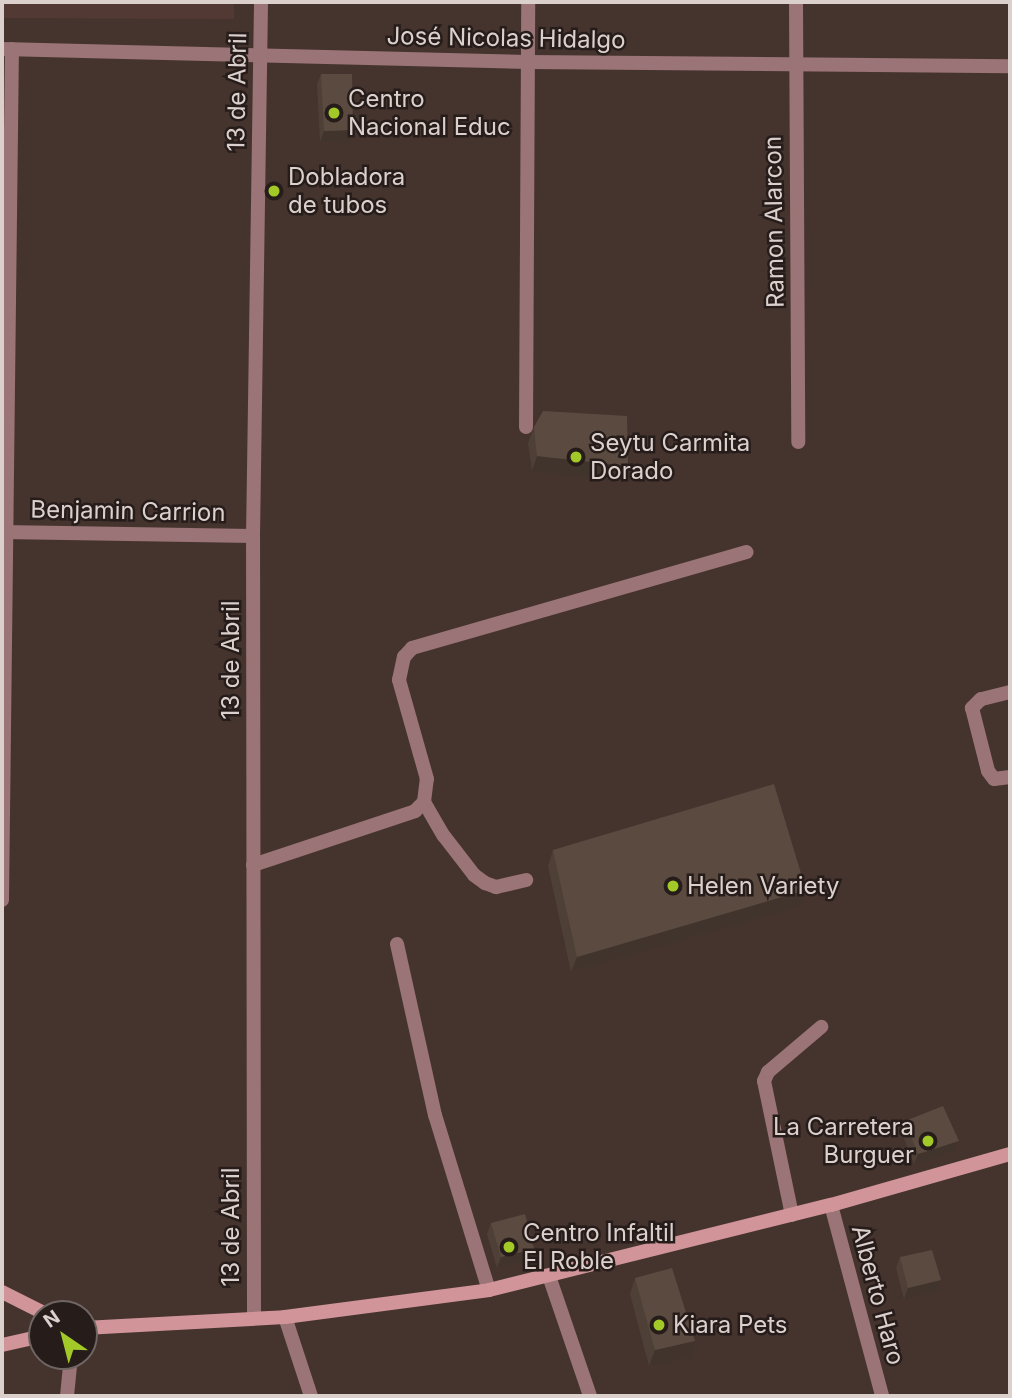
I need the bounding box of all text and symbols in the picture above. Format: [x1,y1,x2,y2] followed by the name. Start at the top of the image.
[386,22,626,54] street label: José Nicolas Hidalgo
[222,32,252,152] street label: 13 de Abril
[348,85,511,141] place label: Centro Nacional Educ
[326,105,342,121] marker: Centro Nacional Educ
[758,136,790,308] street label: Ramon Alarcon
[288,163,405,219] place label: Dobladora de tubos
[266,183,282,199] marker: Dobladora de tubos
[590,429,750,485] place label: Seytu Carmita Dorado
[568,449,584,465] marker: Seytu Carmita Dorado
[30,495,226,527] street label: Benjamin Carrion
[217,600,245,720] street label: 13 de Abril
[687,872,839,900] place label: Helen Variety
[665,878,681,894] marker: Helen Variety
[773,1113,914,1169] place label: La Carretera Burguer
[920,1133,936,1149] marker: La Carretera Burguer
[217,1167,245,1287] street label: 13 de Abril
[523,1219,675,1275] place label: Centro Infaltil El Roble
[846,1222,910,1368] street label: Alberto Haro
[501,1239,517,1255] marker: Centro Infaltil El Roble
[28,1300,98,1370] north arrow
[39,1305,64,1333] text: N
[673,1311,788,1339] place label: Kiara Pets
[651,1317,667,1333] marker: Kiara Pets

